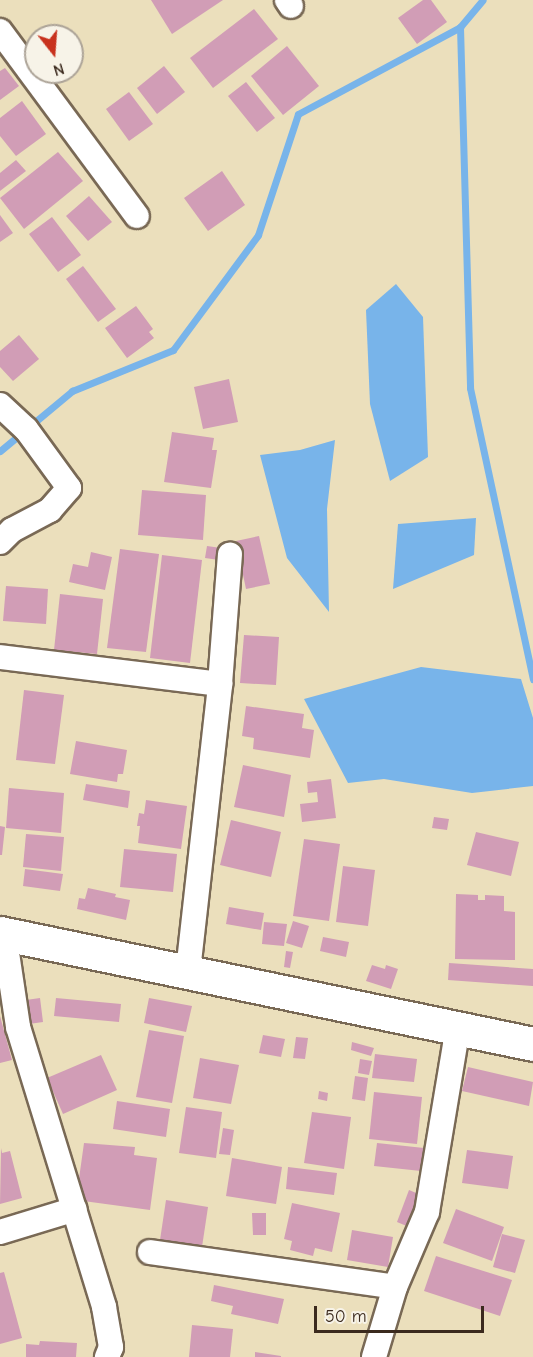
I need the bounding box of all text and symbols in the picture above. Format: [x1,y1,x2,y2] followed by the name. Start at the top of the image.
[24,24,84,84] north arrow
[51,59,66,79] text: N
[317,1294,486,1332] scale bar
[325,1306,367,1327] text: 50 m

